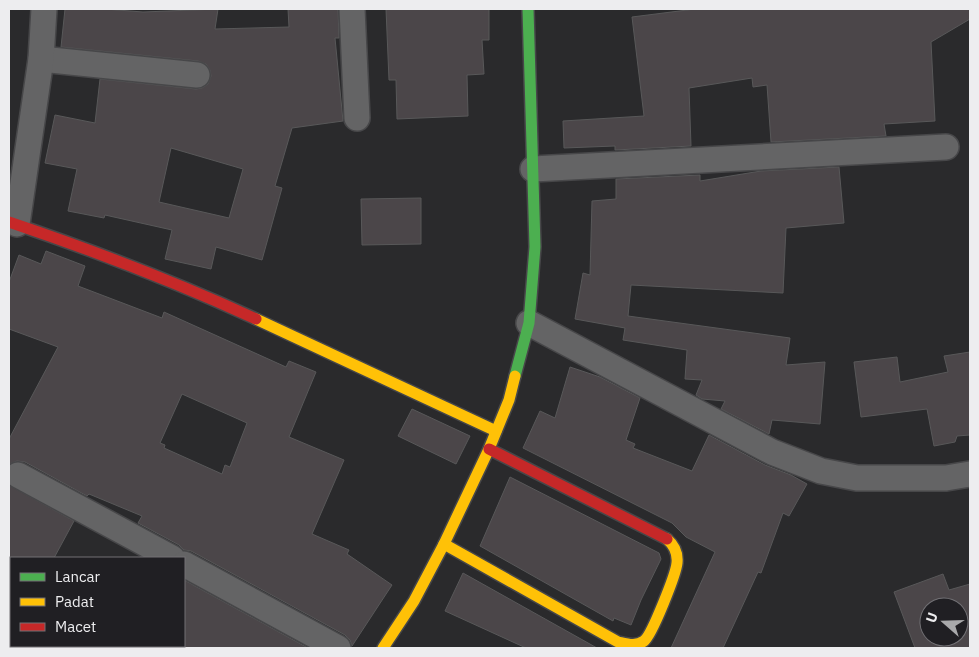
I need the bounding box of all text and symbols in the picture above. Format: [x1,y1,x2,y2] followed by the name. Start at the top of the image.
[10,557,185,647] legend
[55,567,101,586] text: Lancar
[55,592,94,611] text: Padat
[919,597,969,647] north arrow
[922,610,942,625] text: U
[55,617,96,636] text: Macet

